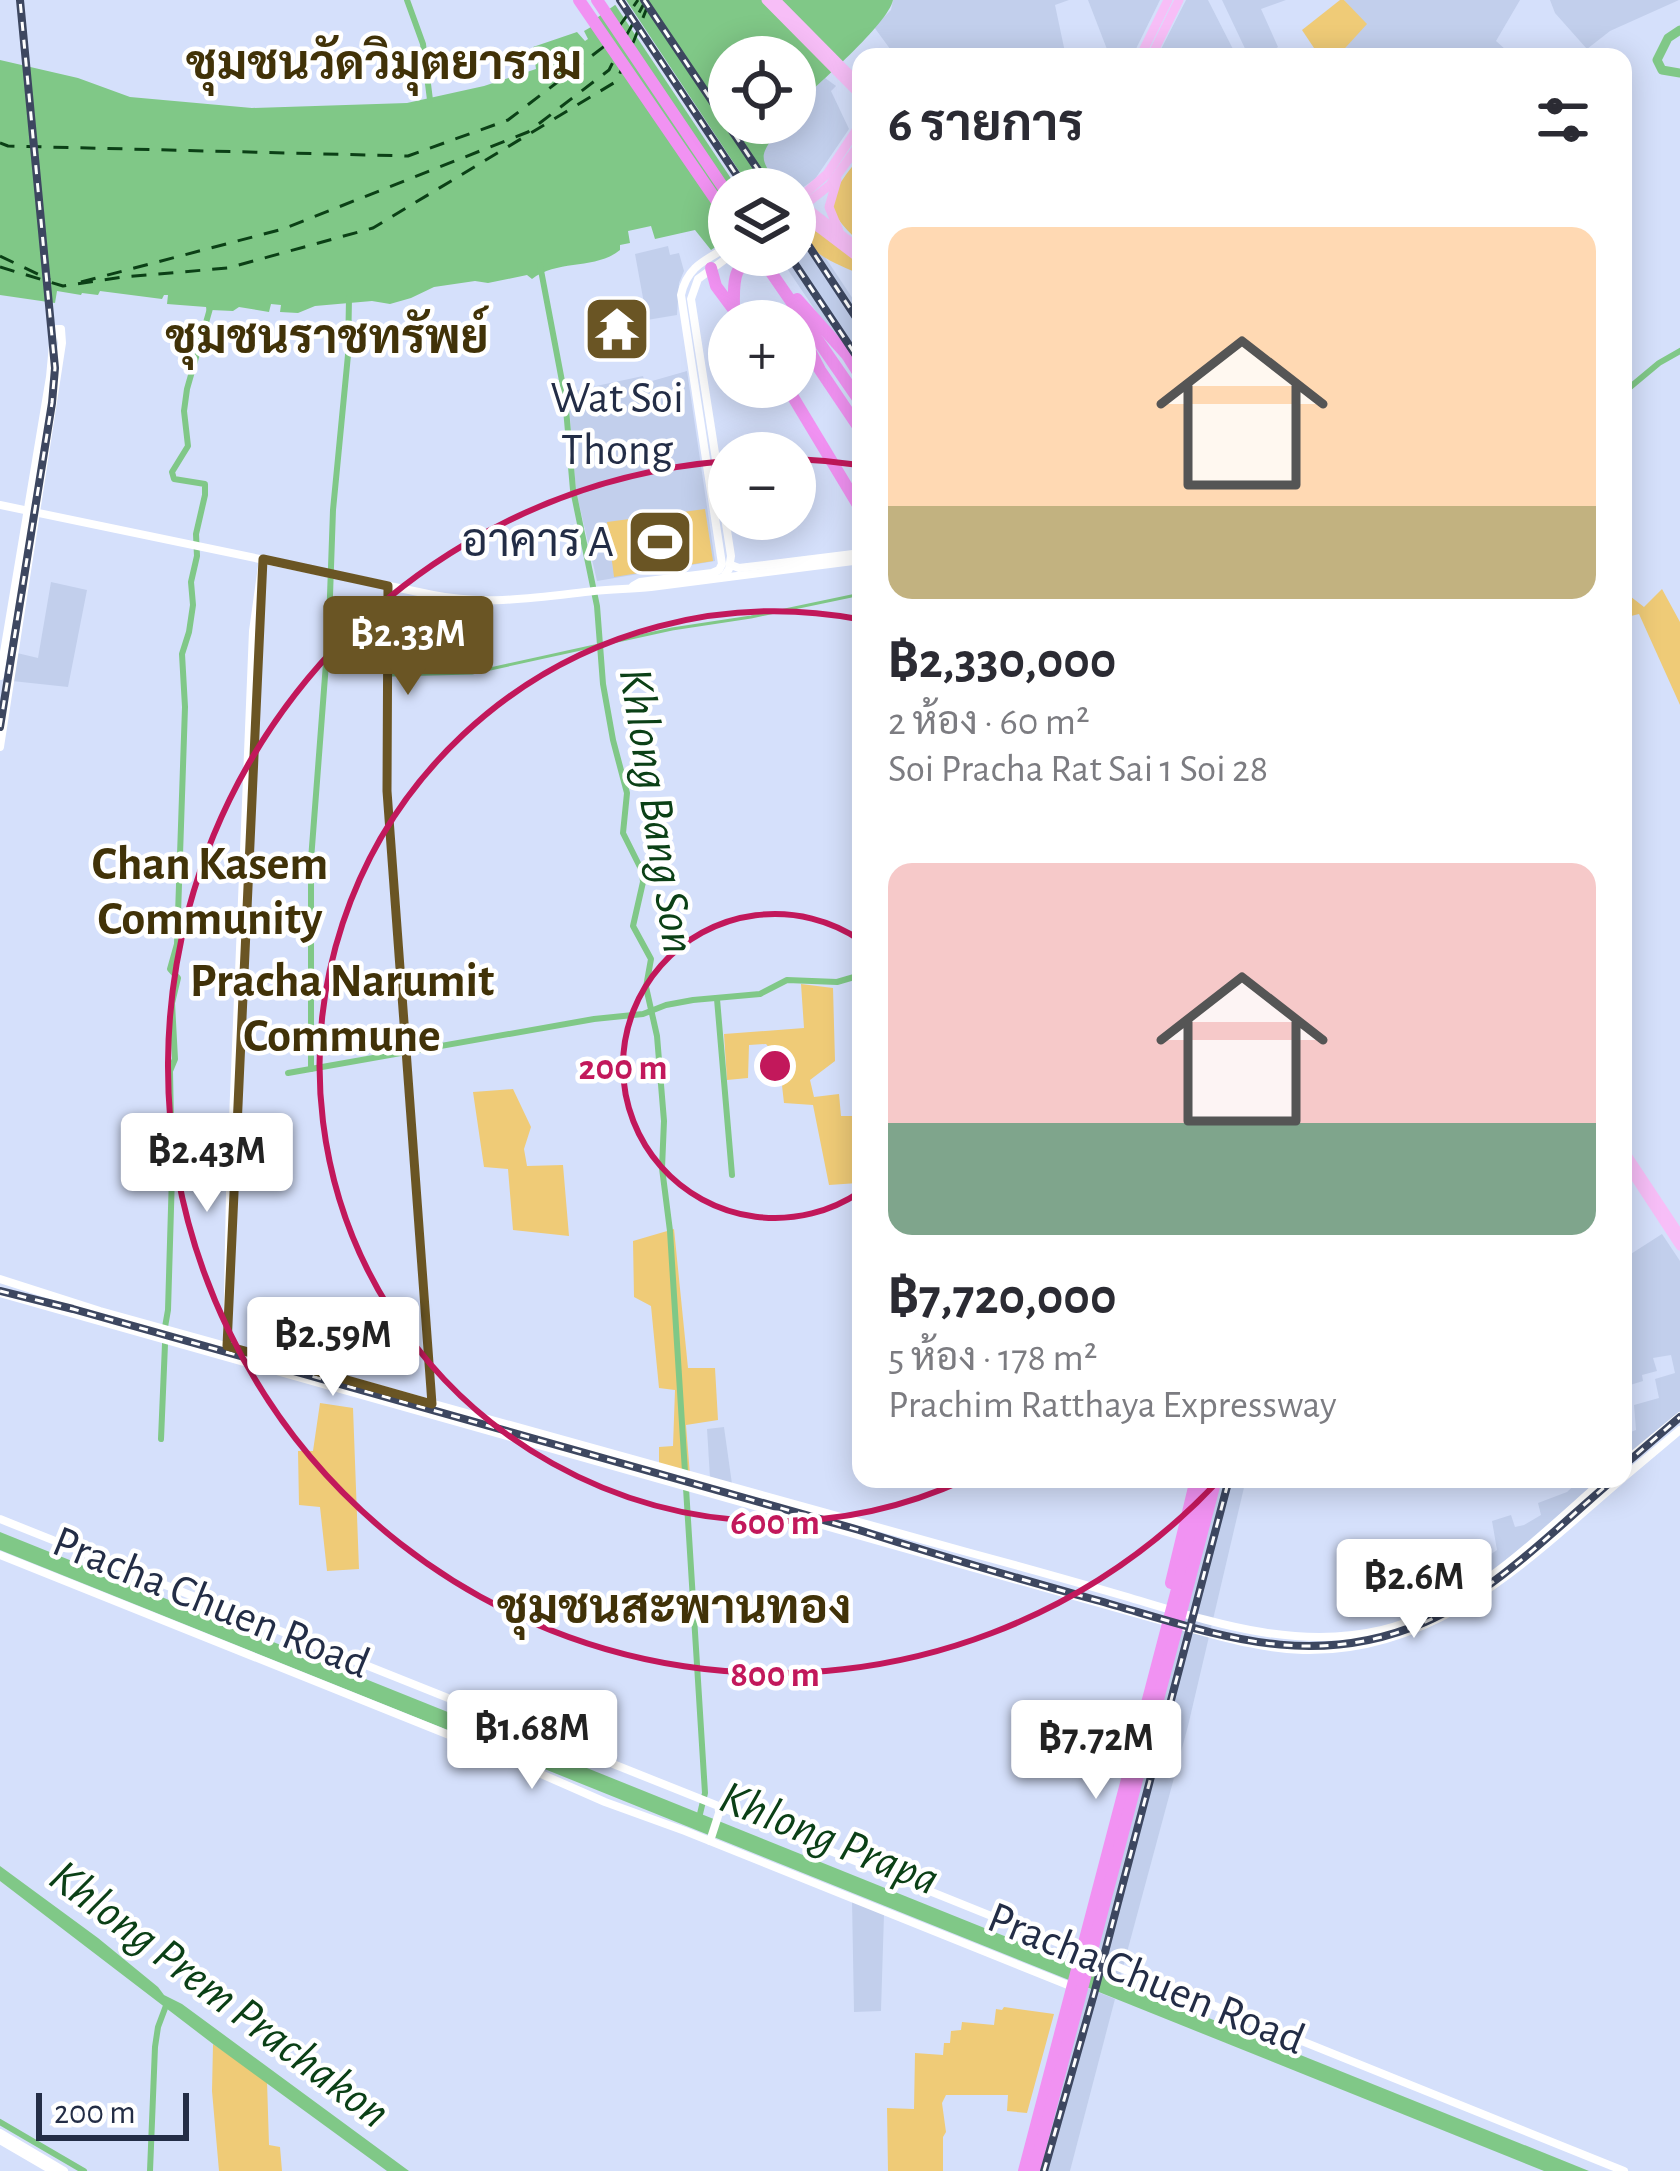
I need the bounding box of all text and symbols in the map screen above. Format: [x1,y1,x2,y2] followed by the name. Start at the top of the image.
[186,35,582,96] district label: ชุมชนวัดวิมุตยาราม
[708,36,816,540] map controls
[708,36,816,144] button: locate
[1530,87,1596,153] icon: filters
[888,99,1084,150] text: 6 รายการ
[708,168,816,276] button: layers
[582,294,652,364] temple icon: Wat Soi Thong
[708,300,816,408] button: +
[165,305,490,370] district label: ชุมชนราชทรัพย์
[1134,305,1350,521] icon: home
[550,376,684,473] place label: Wat Soi Thong
[708,432,816,540] button: −
[625,507,695,577] sports icon: อาคาร A
[462,520,614,565] place label: อาคาร A
[310,596,506,698] pin: ฿2.33M
[350,615,466,654] text: ฿2.33M
[888,636,1116,687] text: ฿2,330,000
[610,665,702,957] water label: Khlong Bang Son
[888,703,1090,742] text: 2 ห้อง · 60 m²
[888,750,1268,789] text: Soi Pracha Rat Sai 1 Soi 28
[92,841,328,944] district label: Chan Kasem Community
[1134,941,1350,1157] icon: home
[190,958,494,1061] district label: Pracha Narumit Commune
[754,1045,796,1087] centre of rings
[579,1050,667,1086] text: 200 m
[109,1113,305,1215] pin: ฿2.43M
[148,1132,266,1171] text: ฿2.43M
[888,1272,1116,1323] text: ฿7,720,000
[235,1297,431,1399] pin: ฿2.59M
[274,1316,392,1355] text: ฿2.59M
[888,1339,1097,1378] text: 5 ห้อง · 178 m²
[888,1386,1337,1425] text: Prachim Ratthaya Expressway
[730,1505,820,1541] text: 600 m
[46,1519,376,1687] street label: Pracha Chuen Road
[1330,1539,1498,1641] pin: ฿2.6M
[1364,1558,1464,1597] text: ฿2.6M
[497,1585,851,1640] district label: ชุมชนสะพานทอง
[730,1657,820,1693] text: 800 m
[434,1690,630,1792] pin: ฿1.68M
[998,1700,1194,1802] pin: ฿7.72M
[474,1709,590,1748] text: ฿1.68M
[1038,1719,1154,1758] text: ฿7.72M
[713,1773,945,1905] water label: Khlong Prapa
[40,1852,398,2138] water label: Khlong Prem Prachakon
[981,1895,1311,2063] street label: Pracha Chuen Road
[36,2087,189,2140] scale bar
[54,2097,136,2130] text: 200 m

